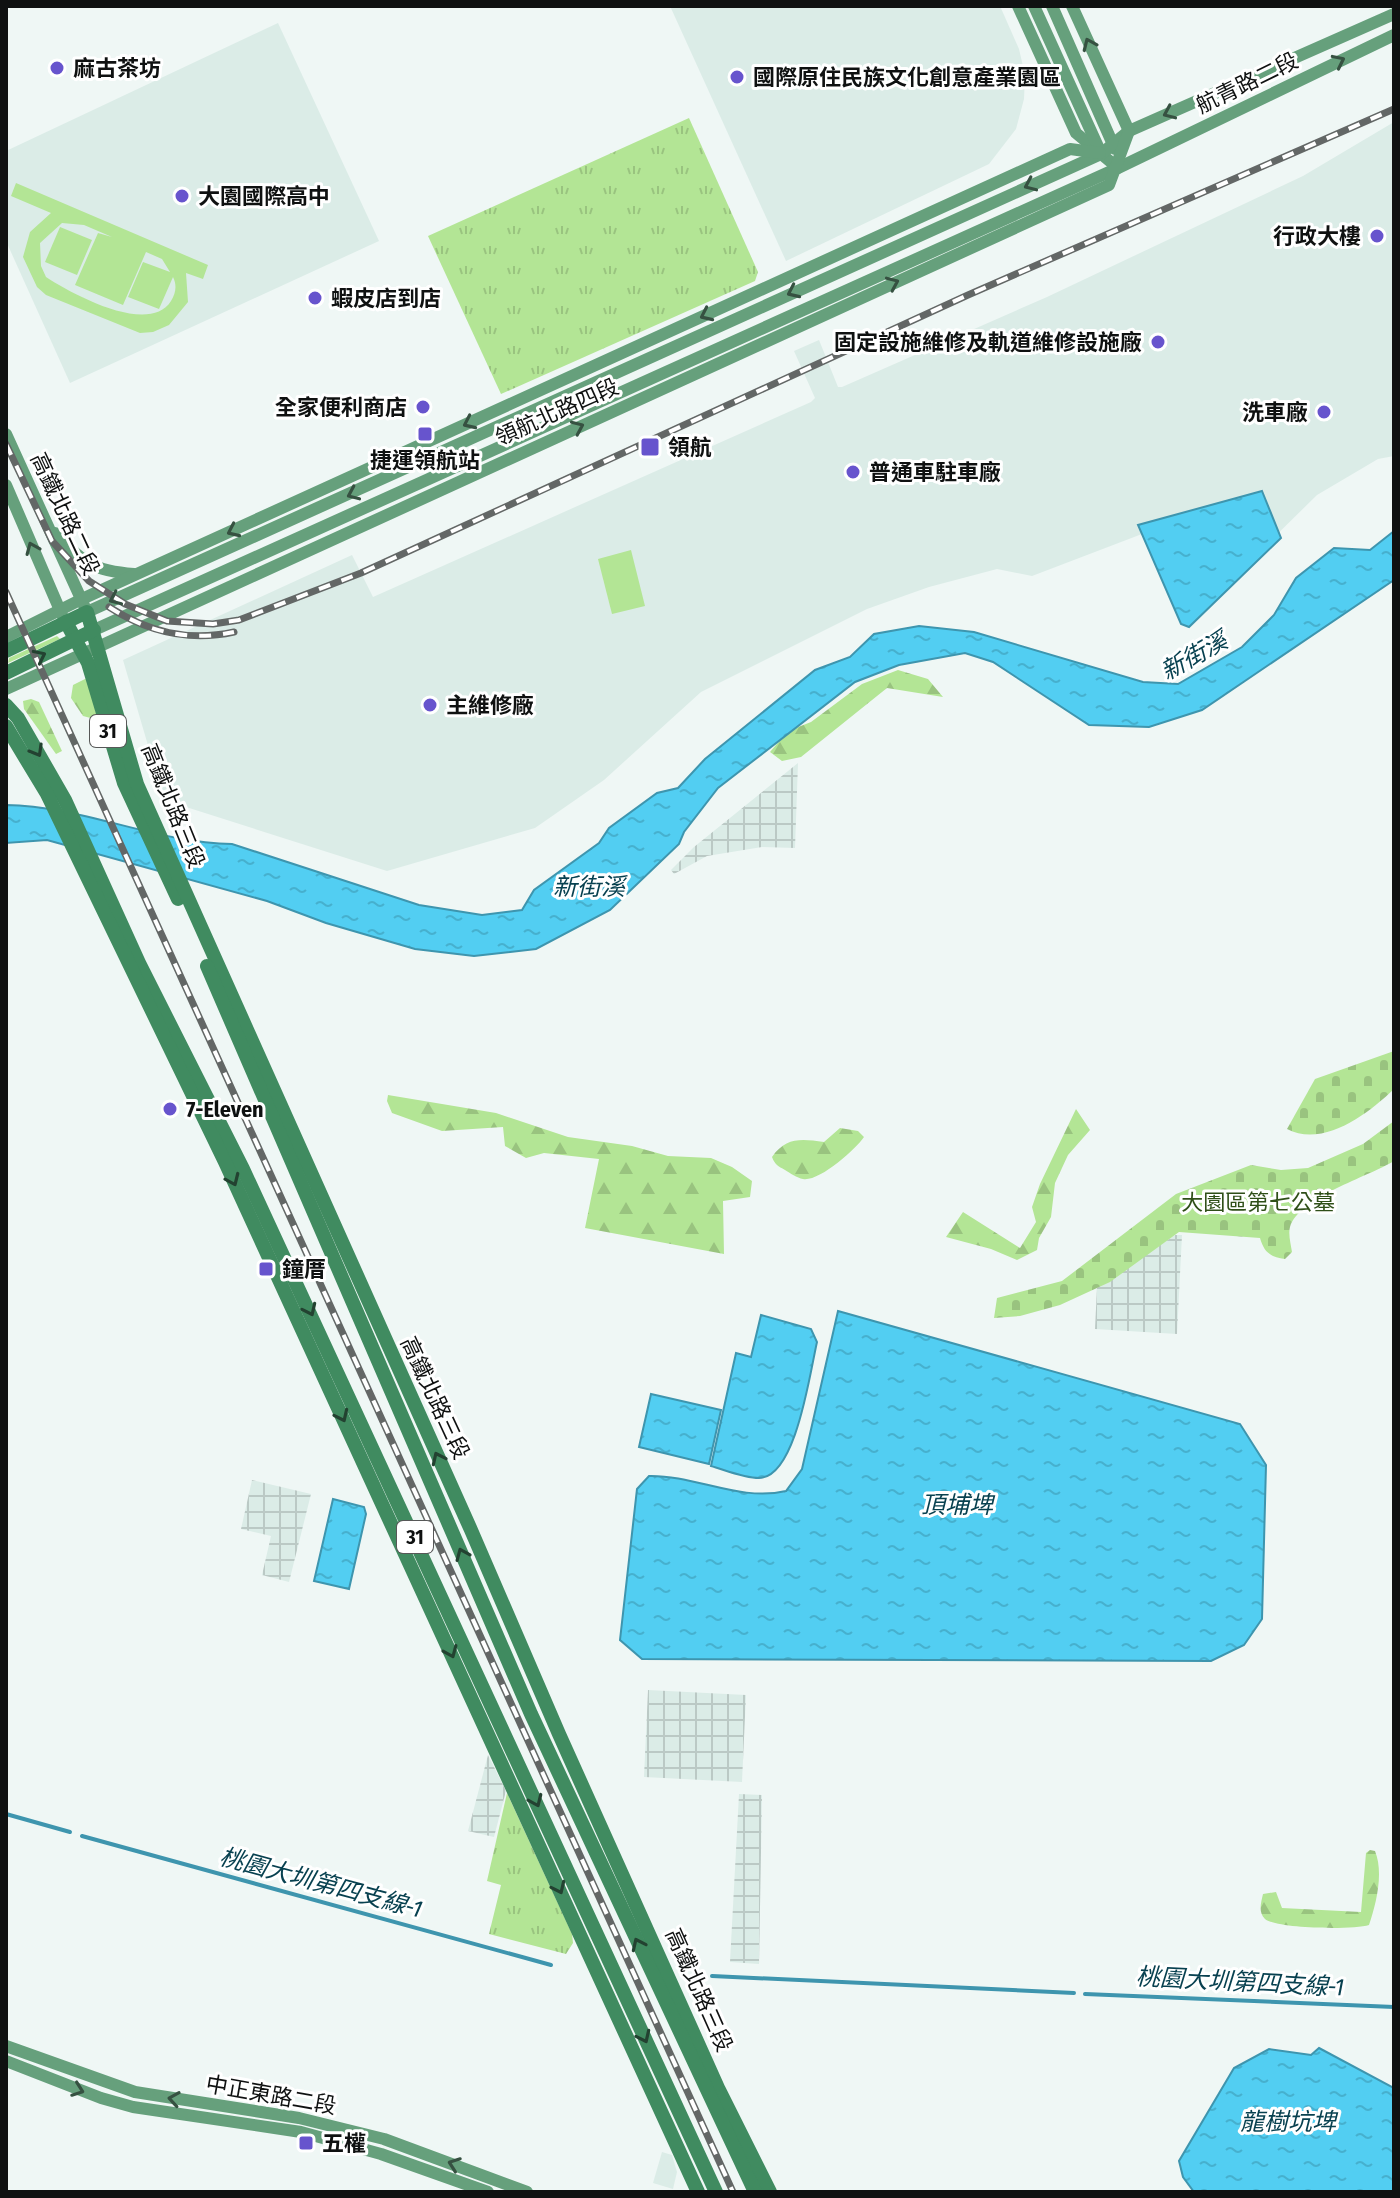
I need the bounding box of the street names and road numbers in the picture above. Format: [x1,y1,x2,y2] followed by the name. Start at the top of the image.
[1192,47,1302,119] street label: 航青路二段
[491,373,623,451] street label: 領航北路四段
[25,448,105,580] street label: 高鐵北路二段
[90,715,126,747] road number: 31
[136,740,210,872] street label: 高鐵北路三段
[395,1332,475,1464] street label: 高鐵北路三段
[397,1521,433,1553] road number: 31
[660,1924,738,2056] street label: 高鐵北路三段
[204,2070,338,2120] street label: 中正東路二段

